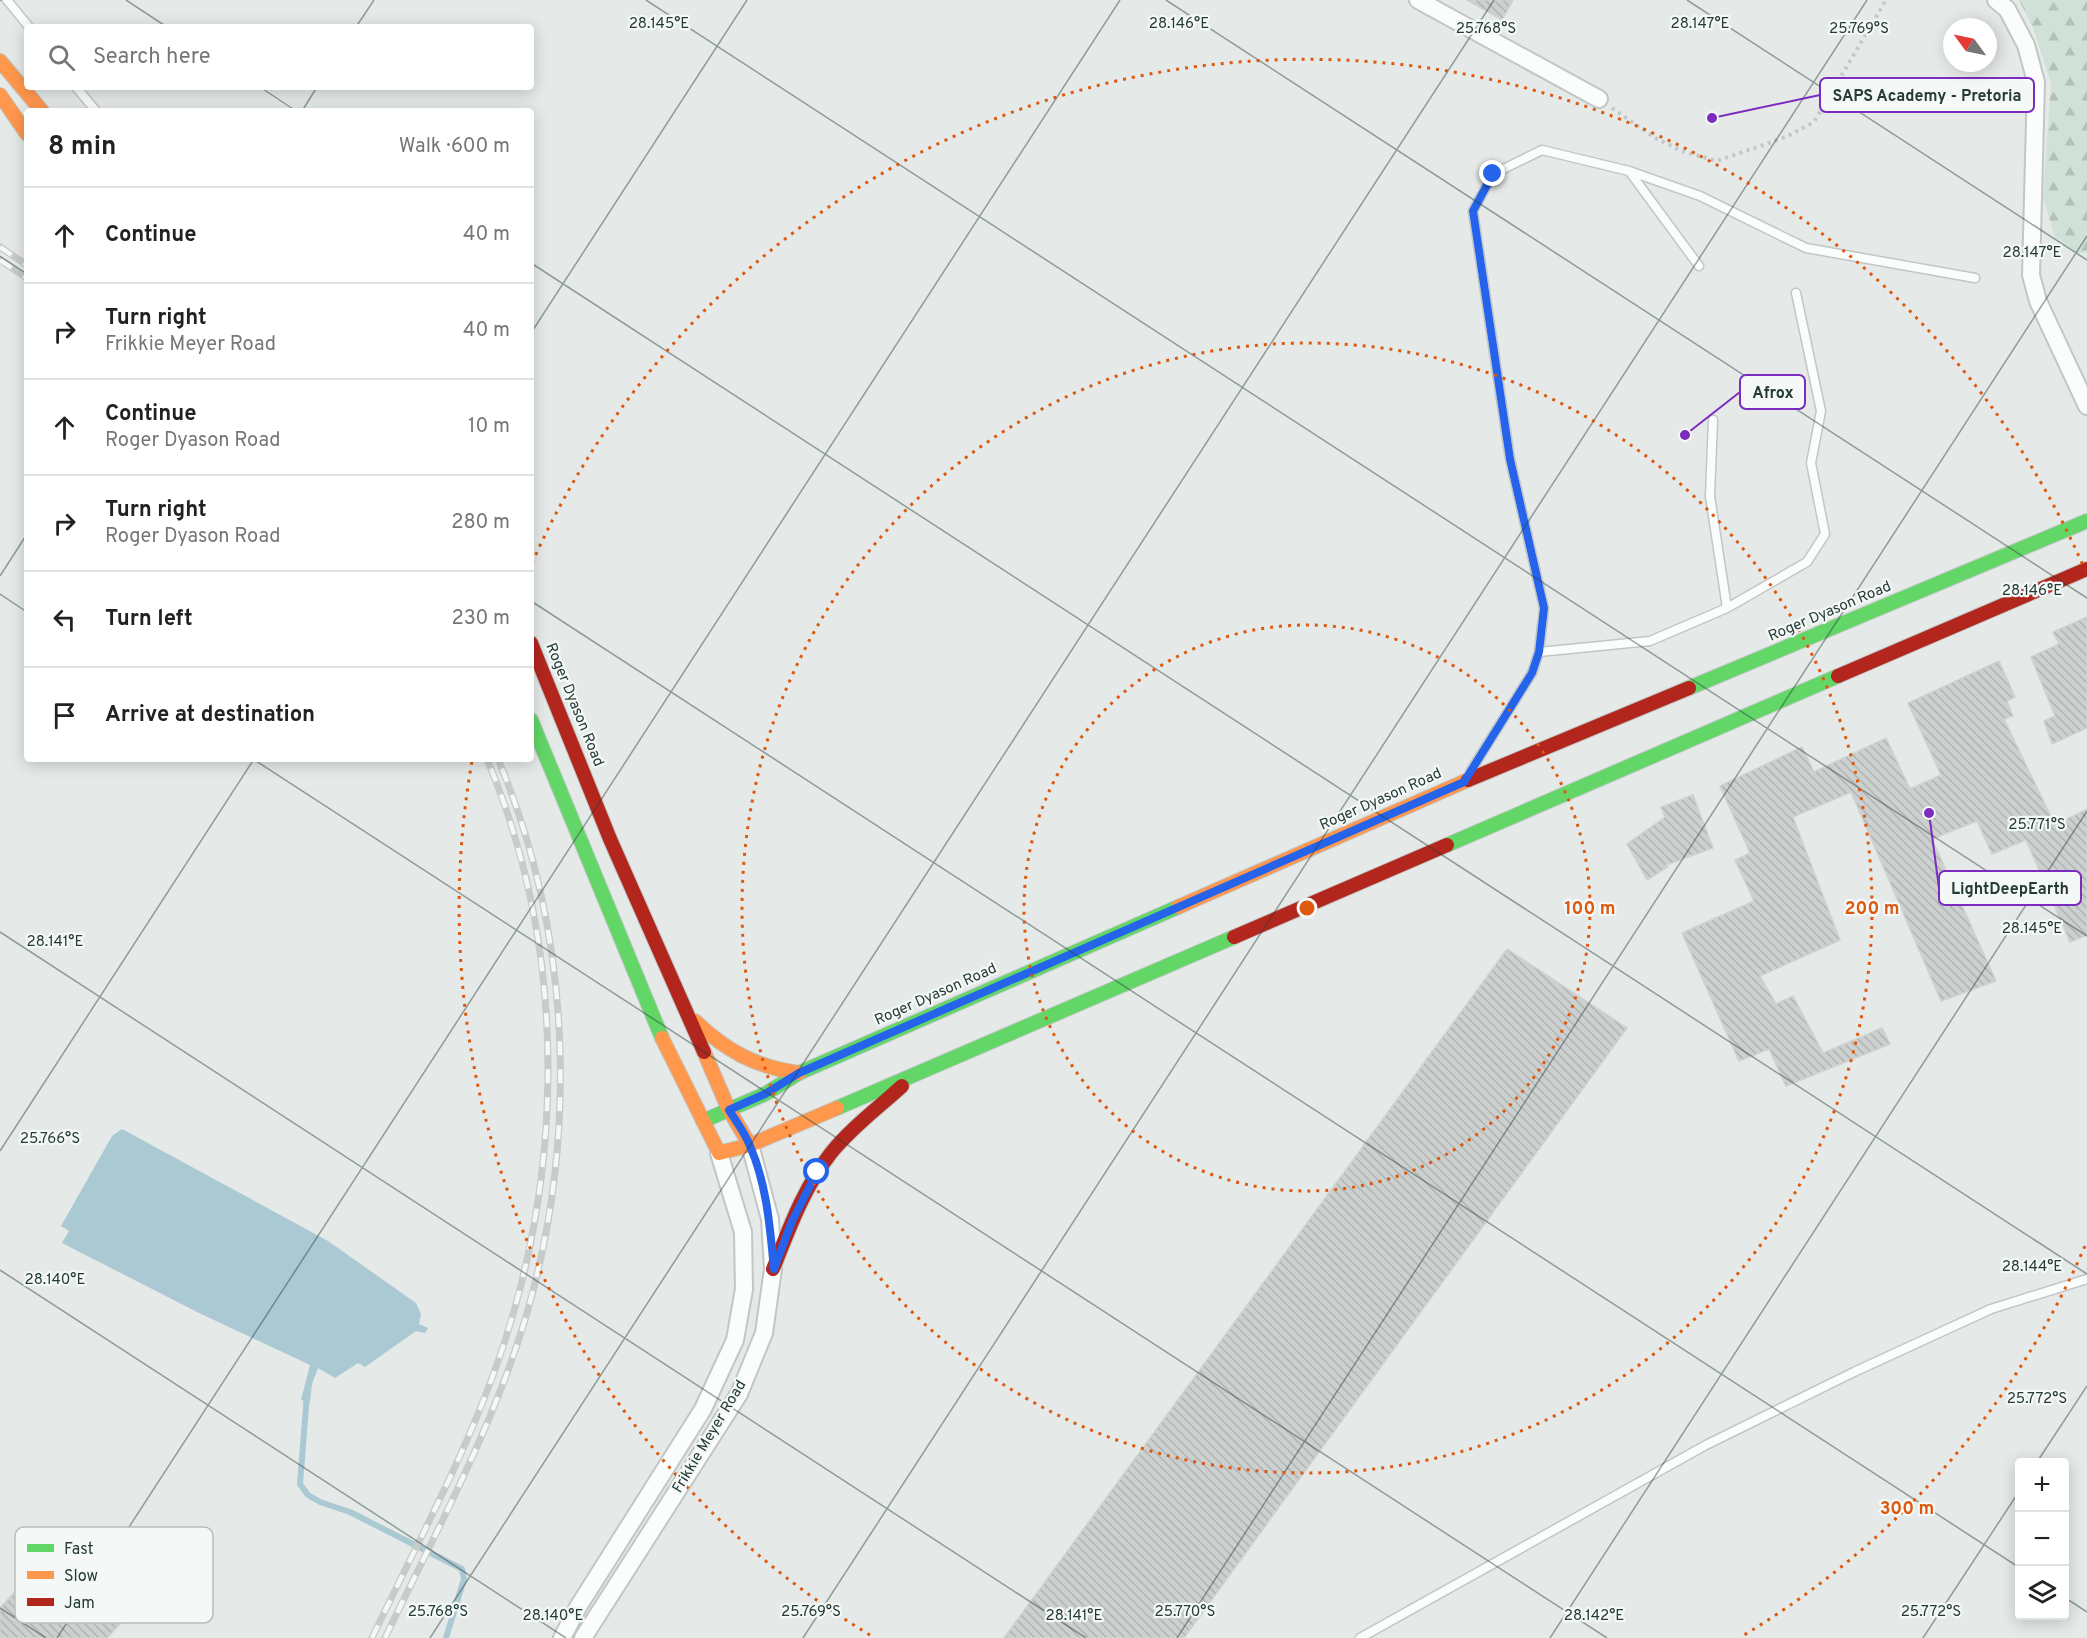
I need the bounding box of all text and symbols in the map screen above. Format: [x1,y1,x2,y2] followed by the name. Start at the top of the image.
[629,15,689,34] text: 28.145°E
[1149,15,1209,34] text: 28.146°E
[1670,15,1730,34] text: 28.147°E
[1943,18,1997,72] north arrow
[1456,20,1516,39] text: 25.768°S
[1829,20,1889,39] text: 25.769°S
[24,24,534,90] search box
[45,41,78,74] icon: search
[93,44,211,71] text: Search here
[1820,78,2034,112] callout: SAPS Academy - Pretoria
[1833,87,2021,107] text: SAPS Academy - Pretoria
[48,131,116,164] text: 8 min
[399,134,510,160] text: Walk · 600 m
[1479,160,1505,186] route end
[48,219,81,252] icon: ahead
[105,222,196,249] text: Continue
[463,222,510,248] text: 40 m
[2002,244,2062,263] text: 28.147°E
[105,305,207,332] text: Turn right
[48,315,81,348] icon: right
[463,318,510,344] text: 40 m
[105,332,276,358] text: Frikkie Meyer Road
[1740,375,1805,409] callout: Afrox
[1752,384,1794,404] text: Afrox
[105,401,196,428] text: Continue
[48,411,81,444] icon: ahead
[468,414,510,440] text: 10 m
[105,428,281,454] text: Roger Dyason Road
[105,497,207,524] text: Turn right
[48,507,81,540] icon: right
[451,510,510,536] text: 280 m
[105,524,281,550] text: Roger Dyason Road
[1766,578,1894,646] street label: Roger Dyason Road
[2002,582,2062,601] text: 28.146°E
[48,603,81,636] icon: left
[105,606,193,633] text: Turn left
[451,606,510,632] text: 230 m
[541,640,607,770] street label: Roger Dyason Road
[48,699,81,732] icon: arrive
[105,702,315,729] text: Arrive at destination
[1317,765,1445,835] street label: Roger Dyason Road
[2008,816,2066,835] text: 25.771°S
[1939,871,2081,905] callout: LightDeepEarth
[1951,880,2069,900] text: LightDeepEarth
[1297,898,1317,918] centre of rings
[1564,898,1616,921] text: 100 m
[1844,898,1900,921] text: 200 m
[2002,920,2062,939] text: 28.145°E
[27,933,83,952] text: 28.141°E
[872,960,1000,1030] street label: Roger Dyason Road
[20,1130,80,1149] text: 25.766°S
[803,1158,829,1184] route start
[2002,1258,2062,1277] text: 28.144°E
[24,1271,86,1290] text: 28.140°E
[669,1377,751,1497] street label: Frikkie Meyer Road
[2007,1390,2067,1409] text: 25.772°S
[2015,1458,2069,1620] map controls
[2015,1458,2069,1512] button: +
[1880,1498,1934,1521] text: 300 m
[2015,1512,2069,1566] button: −
[15,1527,213,1623] legend
[64,1540,94,1560] text: Fast
[2015,1566,2069,1620] button: layers
[64,1567,98,1587] text: Slow
[64,1594,95,1614] text: Jam
[408,1603,468,1622] text: 25.768°S
[781,1603,841,1622] text: 25.769°S
[1155,1603,1215,1622] text: 25.770°S
[1901,1603,1961,1622] text: 25.772°S
[522,1607,584,1626] text: 28.140°E
[1046,1607,1102,1626] text: 28.141°E
[1564,1607,1624,1626] text: 28.142°E

